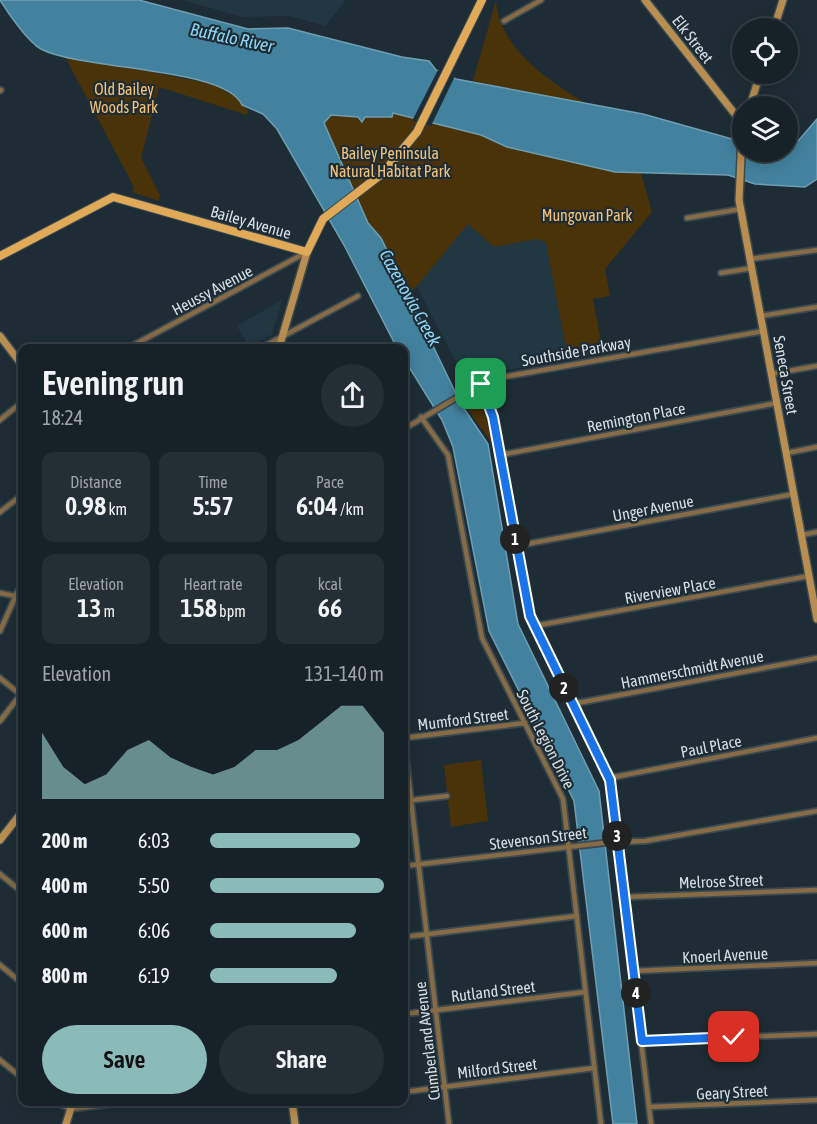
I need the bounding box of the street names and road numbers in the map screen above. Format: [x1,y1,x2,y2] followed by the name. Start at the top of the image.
[669,12,717,67] street label: Elk Street
[208,202,293,243] street label: Bailey Avenue
[169,261,256,320] street label: Heussy Avenue
[520,332,633,370] street label: Southside Parkway
[770,334,802,416] street label: Seneca Street
[585,399,687,436] street label: Remington Place
[611,491,695,526] street label: Unger Avenue
[623,573,717,607] street label: Riverview Place
[619,646,765,692] street label: Hammerschmidt Avenue
[512,686,579,792] street label: South Legion Drive
[416,704,510,734] street label: Mumford Street
[679,731,743,761] street label: Paul Place
[488,823,588,853] street label: Stevenson Street
[678,871,764,891] street label: Melrose Street
[682,944,768,966] street label: Knoerl Avenue
[450,977,536,1005] street label: Rutland Street
[411,981,443,1101] street label: Cumberland Avenue
[456,1054,538,1082] street label: Milford Street
[696,1081,769,1104] street label: Geary Street

